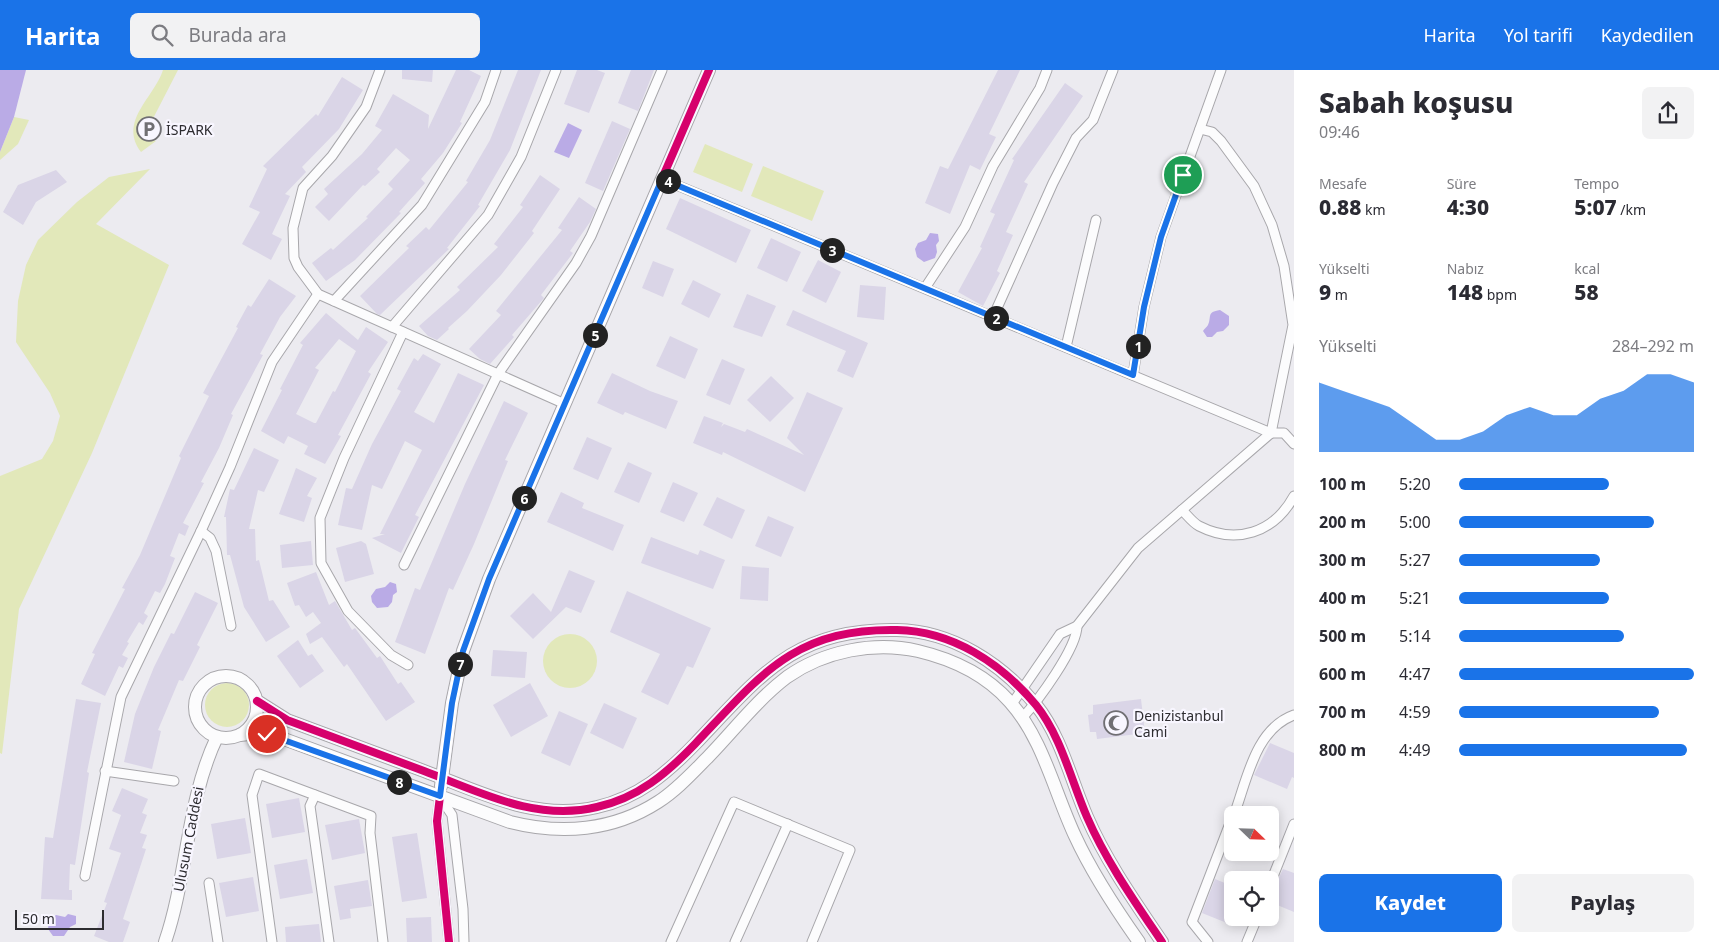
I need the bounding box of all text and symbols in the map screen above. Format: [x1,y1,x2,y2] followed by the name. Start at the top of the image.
[130,13,480,58] search box
[25,19,100,52] text: Harita
[148,21,176,49] icon: search
[188,22,287,48] text: Burada ara
[1424,23,1476,47] text: Harita
[1504,23,1573,47] text: Yol tarifi
[1601,23,1694,47] text: Kaydedilen
[1319,83,1513,121] text: Sabah koşusu
[1642,87,1694,139] button: share
[136,116,162,142] parking icon: İSPARK
[166,120,213,139] place label: İSPARK
[1319,121,1360,143] text: 09:46
[1162,154,1204,196] pin
[1169,161,1197,189] icon: arrive
[656,168,680,194] pin: 4
[664,172,673,191] text: 4
[1319,174,1367,193] text: Mesafe
[1447,174,1476,193] text: Süre
[1574,174,1619,193] text: Tempo
[1319,193,1361,221] text: 0.88
[1447,193,1489,221] text: 4:30
[1574,193,1617,221] text: 5:07
[1361,200,1386,219] text: km
[1617,200,1646,219] text: /km
[820,238,844,262] pin: 3
[828,241,837,260] text: 3
[1319,259,1370,278] text: Yükselti
[1447,259,1484,278] text: Nabız
[1574,259,1600,278] text: kcal
[1319,278,1331,306] text: 9
[1447,278,1483,306] text: 148
[1574,278,1599,306] text: 58
[1331,285,1348,304] text: m
[1483,285,1517,304] text: bpm
[984,306,1008,330] pin: 2
[992,309,1001,328] text: 2
[582,322,608,348] pin: 5
[591,326,600,345] text: 5
[1126,334,1150,358] pin: 1
[1319,335,1377,357] text: Yükselti
[1612,335,1694,357] text: 284–292 m
[1134,337,1143,356] text: 1
[1319,473,1366,495] text: 100 m
[1399,473,1431,495] text: 5:20
[512,486,536,510] pin: 6
[520,489,529,508] text: 6
[1319,511,1366,533] text: 200 m
[1399,511,1431,533] text: 5:00
[1319,549,1366,571] text: 300 m
[1399,549,1431,571] text: 5:27
[1319,587,1366,609] text: 400 m
[1399,587,1431,609] text: 5:21
[1319,625,1366,647] text: 500 m
[1399,625,1431,647] text: 5:14
[448,652,472,676] pin: 7
[456,655,465,674] text: 7
[1319,663,1366,685] text: 600 m
[1399,663,1431,685] text: 4:47
[1319,701,1366,723] text: 700 m
[1399,701,1431,723] text: 4:59
[1134,706,1224,741] place label: Denizistanbul Cami
[1103,710,1129,736] mosque icon: Denizistanbul Cami
[246,713,288,755] pin
[253,720,281,748] icon: check
[1319,739,1366,761] text: 800 m
[1399,739,1431,761] text: 4:49
[386,770,412,794] pin: 8
[395,773,404,792] text: 8
[168,785,208,893] street label: Ulusum Caddesi
[1224,806,1279,861] north arrow
[1224,806,1279,926] map controls
[1224,871,1279,926] button: locate
[1319,874,1502,932] button: Kaydet
[1512,874,1694,932] button: Paylaş
[15,907,104,930] scale bar
[22,909,55,928] text: 50 m

